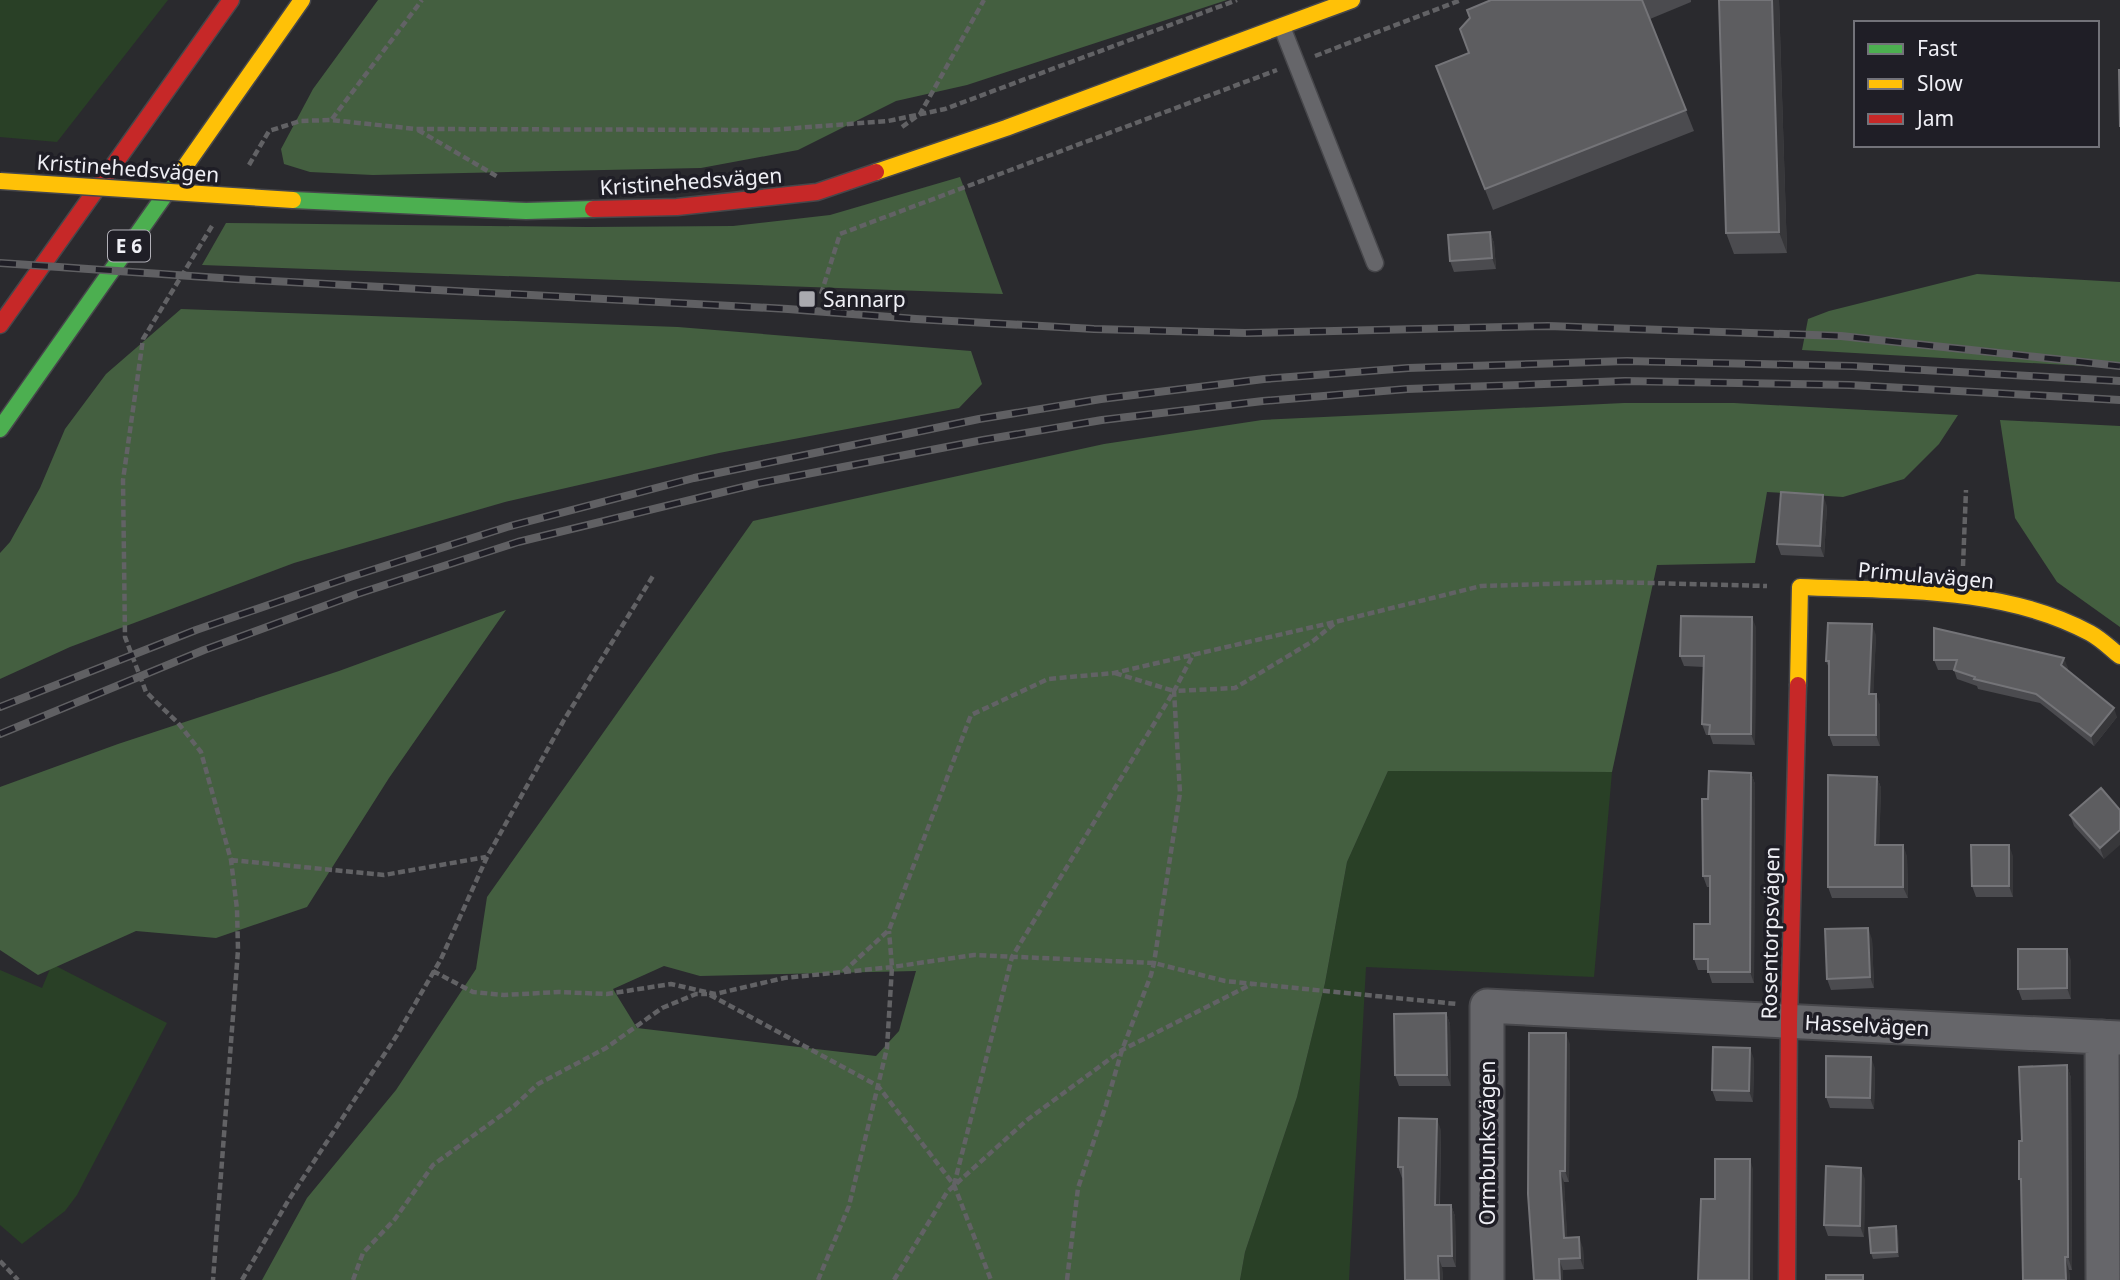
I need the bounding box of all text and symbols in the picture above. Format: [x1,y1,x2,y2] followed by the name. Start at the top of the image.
[1854,21,2099,147] legend
[1917,34,1958,62] text: Fast
[1917,69,1963,97] text: Slow
[1915,104,1954,132] text: Jam
[36,148,220,188] street label: Kristinehedsvägen
[599,161,783,201] street label: Kristinehedsvägen
[108,230,150,262] road number: E 6
[823,285,906,313] place label: Sannarp
[797,289,817,309] marker: Sannarp
[1857,555,1995,595] street label: Primulavägen
[1754,846,1786,1020] street label: Rosentorpsvägen
[1804,1008,1930,1042] street label: Hasselvägen
[1473,1060,1501,1226] street label: Ormbunksvägen

